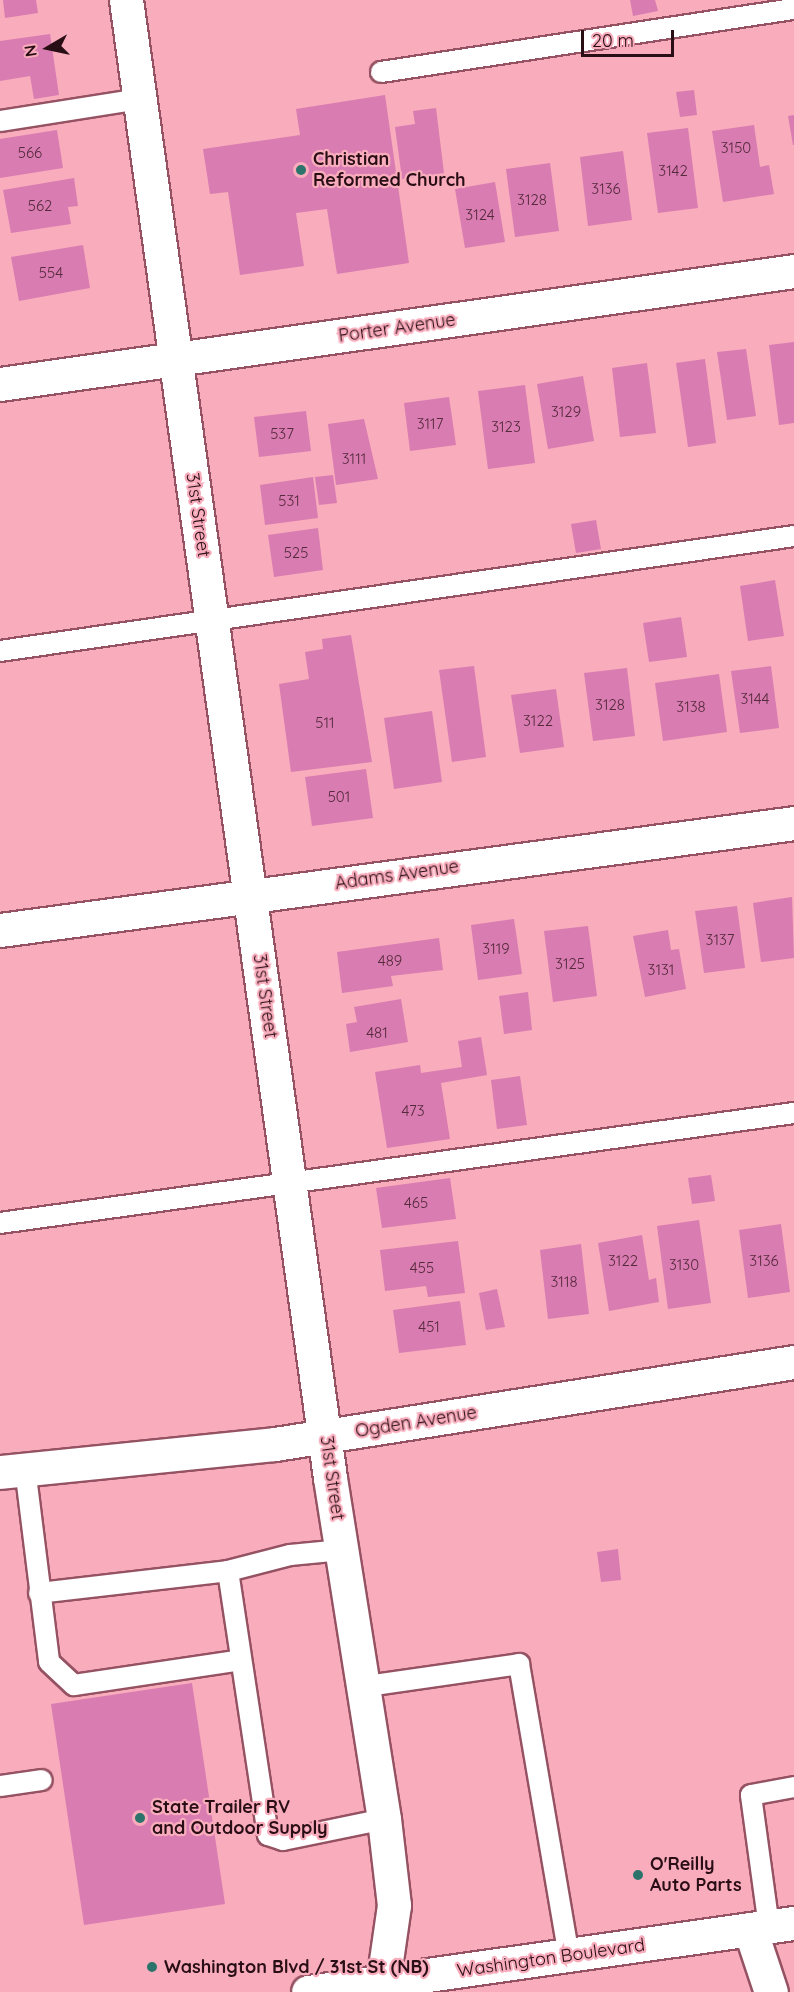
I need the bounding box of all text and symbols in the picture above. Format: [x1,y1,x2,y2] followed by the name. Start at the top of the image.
[18,18,78,78] north arrow
[584,18,677,56] scale bar
[592,29,634,52] text: 20 m
[19,43,41,58] text: N
[721,139,751,157] house number: 3150
[18,144,42,162] house number: 566
[313,149,466,192] place label: Christian Reformed Church
[658,162,688,180] house number: 3142
[294,163,308,177] marker: Christian Reformed Church
[591,180,621,198] house number: 3136
[517,191,547,209] house number: 3128
[28,197,52,215] house number: 562
[465,206,495,224] house number: 3124
[39,264,63,282] house number: 554
[337,309,457,347] street label: Porter Avenue
[551,403,581,421] house number: 3129
[417,415,443,433] house number: 3117
[491,418,521,436] house number: 3123
[270,425,294,443] house number: 537
[342,450,366,468] house number: 3111
[181,472,215,558] street label: 31st Street
[278,492,300,510] house number: 531
[284,544,308,562] house number: 525
[741,690,769,708] house number: 3144
[595,696,625,714] house number: 3128
[676,698,706,716] house number: 3138
[523,712,553,730] house number: 3122
[315,714,335,732] house number: 511
[328,788,350,806] house number: 501
[334,856,460,894] street label: Adams Avenue
[706,931,734,949] house number: 3137
[482,940,510,958] house number: 3119
[378,952,402,970] house number: 489
[248,953,282,1039] street label: 31st Street
[555,955,585,973] house number: 3125
[648,961,674,979] house number: 3131
[366,1024,388,1042] house number: 481
[401,1102,425,1120] house number: 473
[404,1194,428,1212] house number: 465
[608,1252,638,1270] house number: 3122
[749,1252,779,1270] house number: 3136
[669,1256,699,1274] house number: 3130
[410,1259,434,1277] house number: 455
[550,1273,578,1291] house number: 3118
[418,1318,440,1336] house number: 451
[354,1402,478,1442] street label: Ogden Avenue
[315,1435,349,1521] street label: 31st Street
[152,1797,328,1840] place label: State Trailer RV and Outdoor Supply
[133,1811,147,1825] marker: State Trailer RV and Outdoor Supply
[650,1854,742,1896] place label: O'Reilly Auto Parts
[631,1868,645,1882] marker: O'Reilly Auto Parts
[456,1934,646,1982] street label: Washington Boulevard
[164,1956,429,1978] place label: Washington Blvd / 31st St (NB)
[145,1960,159,1974] marker: Washington Blvd / 31st St (NB)

